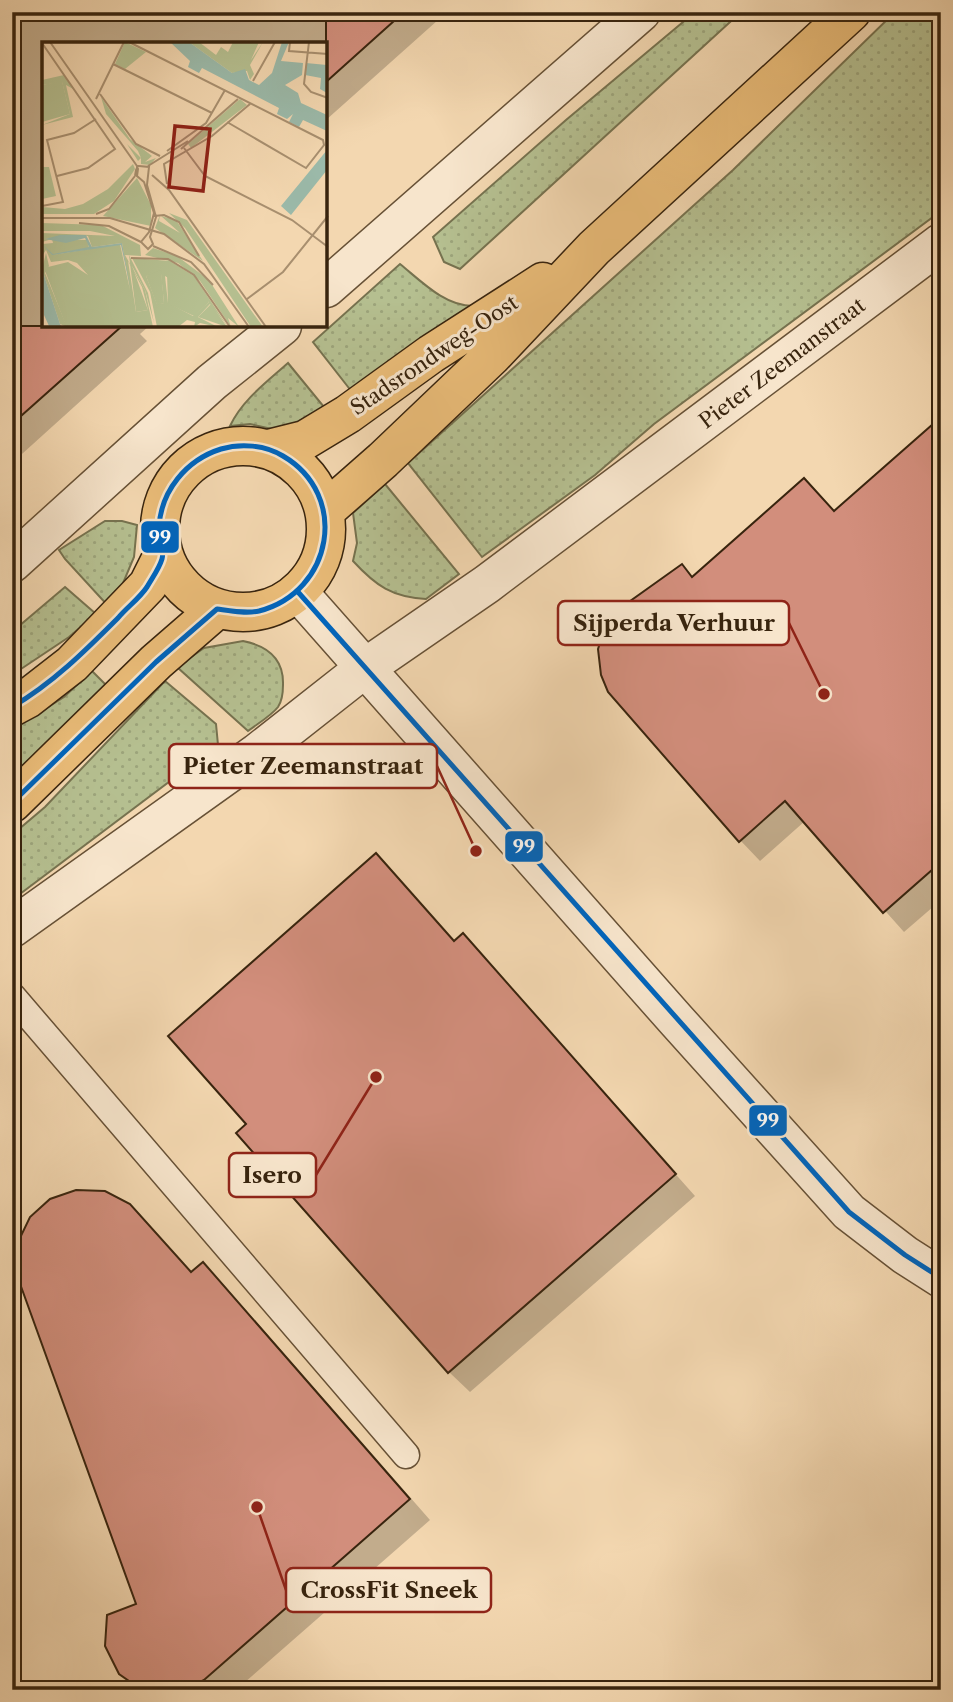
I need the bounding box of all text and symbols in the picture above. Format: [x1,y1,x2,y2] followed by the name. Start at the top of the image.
[42,42,327,327] inset map
[346,289,523,420] street label: Stadsrondweg-Oost
[694,292,870,434] street label: Pieter Zeemanstraat
[140,520,180,554] line badge: 99
[149,526,171,549] text: 99
[558,601,789,645] callout: Sijperda Verhuur
[573,609,776,637] text: Sijperda Verhuur
[169,744,437,788] callout: Pieter Zeemanstraat
[183,752,424,780] text: Pieter Zeemanstraat
[504,830,544,863] line badge: 99
[513,835,535,858] text: 99
[748,1104,788,1137] line badge: 99
[757,1109,779,1132] text: 99
[229,1153,316,1197] callout: Isero
[242,1161,302,1189] text: Isero
[286,1568,491,1612] callout: CrossFit Sneek
[300,1576,478,1604] text: CrossFit Sneek

